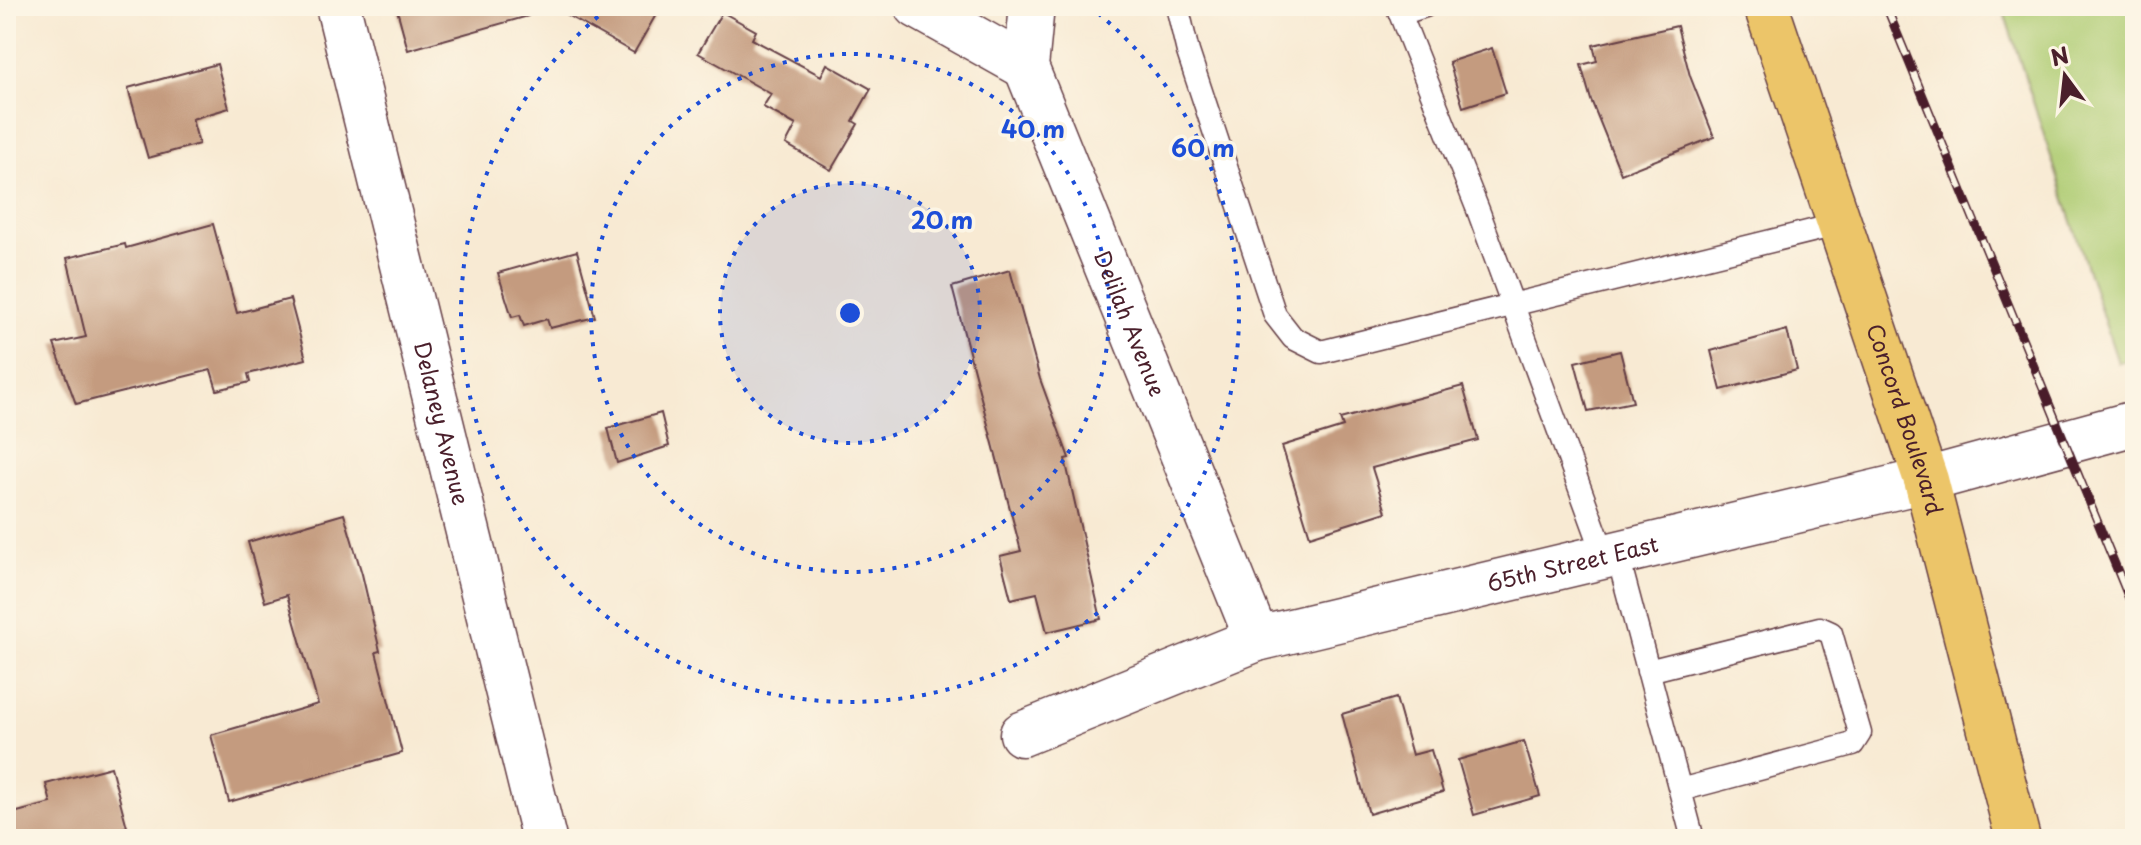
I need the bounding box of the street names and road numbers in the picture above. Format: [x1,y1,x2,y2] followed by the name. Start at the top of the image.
[1087,245,1175,401] street label: Delilah Avenue
[1859,319,1952,518] street label: Concord Boulevard
[407,338,479,508] street label: Delaney Avenue
[1484,526,1661,599] street label: 65th Street East

